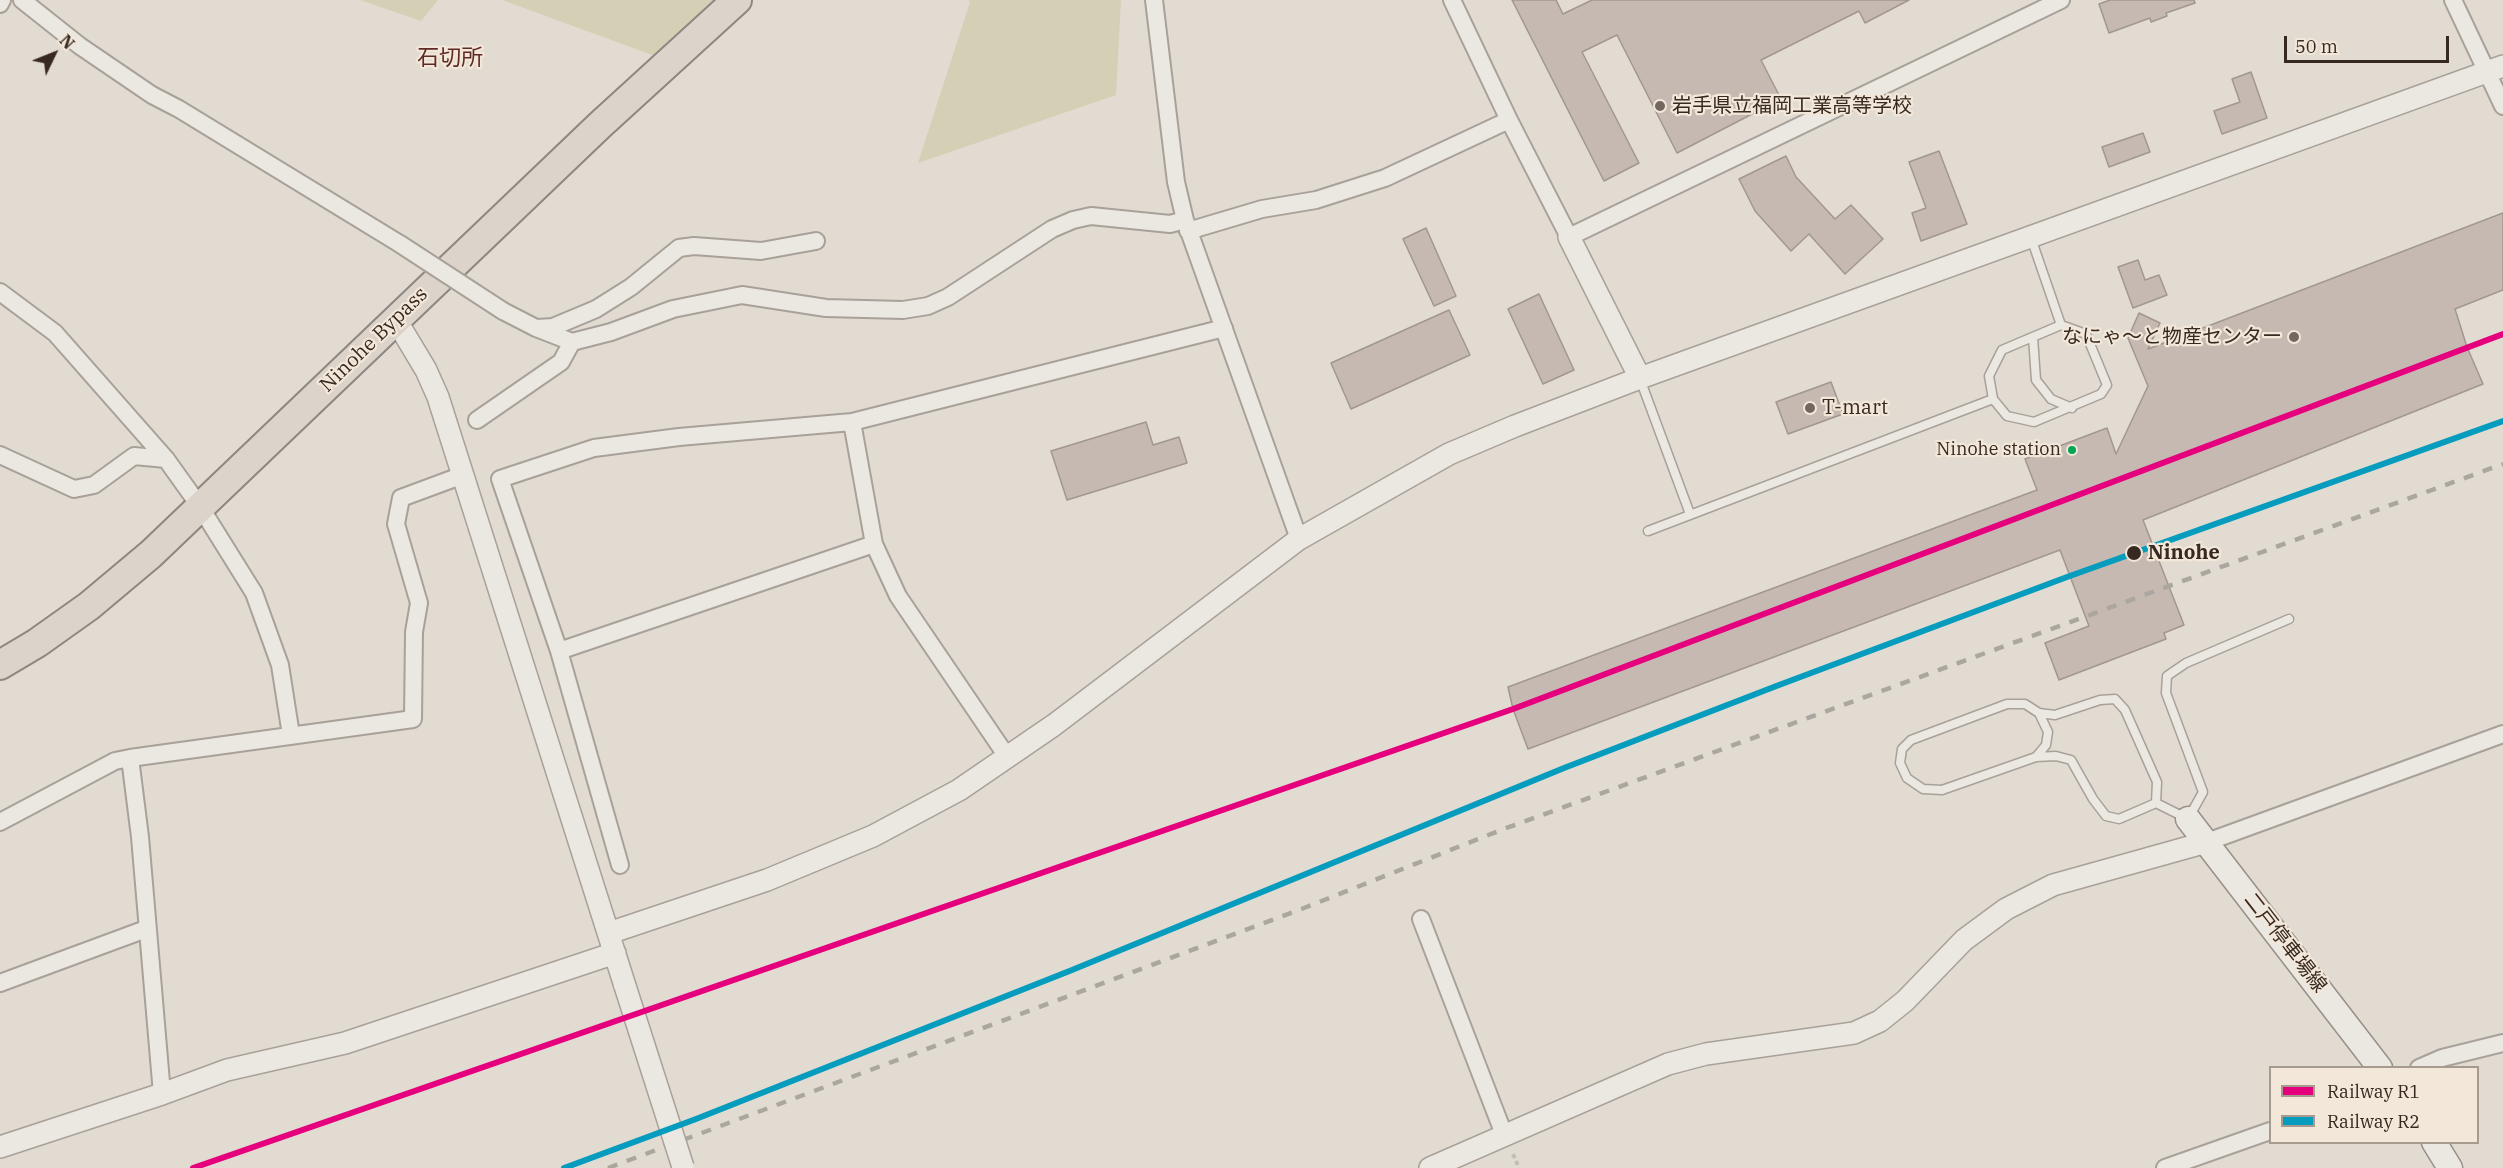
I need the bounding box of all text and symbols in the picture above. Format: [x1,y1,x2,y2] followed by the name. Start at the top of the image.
[24,24,84,84] north arrow
[2287,24,2452,62] scale bar
[56,30,79,53] text: N
[2295,35,2338,58] text: 50 m
[417,46,483,72] district label: 石切所
[1672,94,1912,118] place label: 岩手県立福岡工業高等学校
[1653,99,1667,113] marker: 岩手県立福岡工業高等学校
[315,283,433,397] street label: Ninohe Bypass
[2062,325,2282,349] place label: なにゃ～と物産センター
[2287,330,2301,344] marker: なにゃ～と物産センター
[1822,396,1888,420] place label: T-mart
[1803,401,1817,415] marker: T-mart
[1936,439,2061,461] place label: Ninohe station
[2066,444,2078,456] marker: Ninohe station
[2148,541,2220,565] place label: Ninohe
[2125,544,2143,562] marker: Ninohe
[2239,888,2331,998] street label: 二戸停車場線
[2269,1066,2479,1144] legend
[2327,1080,2420,1103] text: Railway R1
[2327,1110,2420,1133] text: Railway R2

